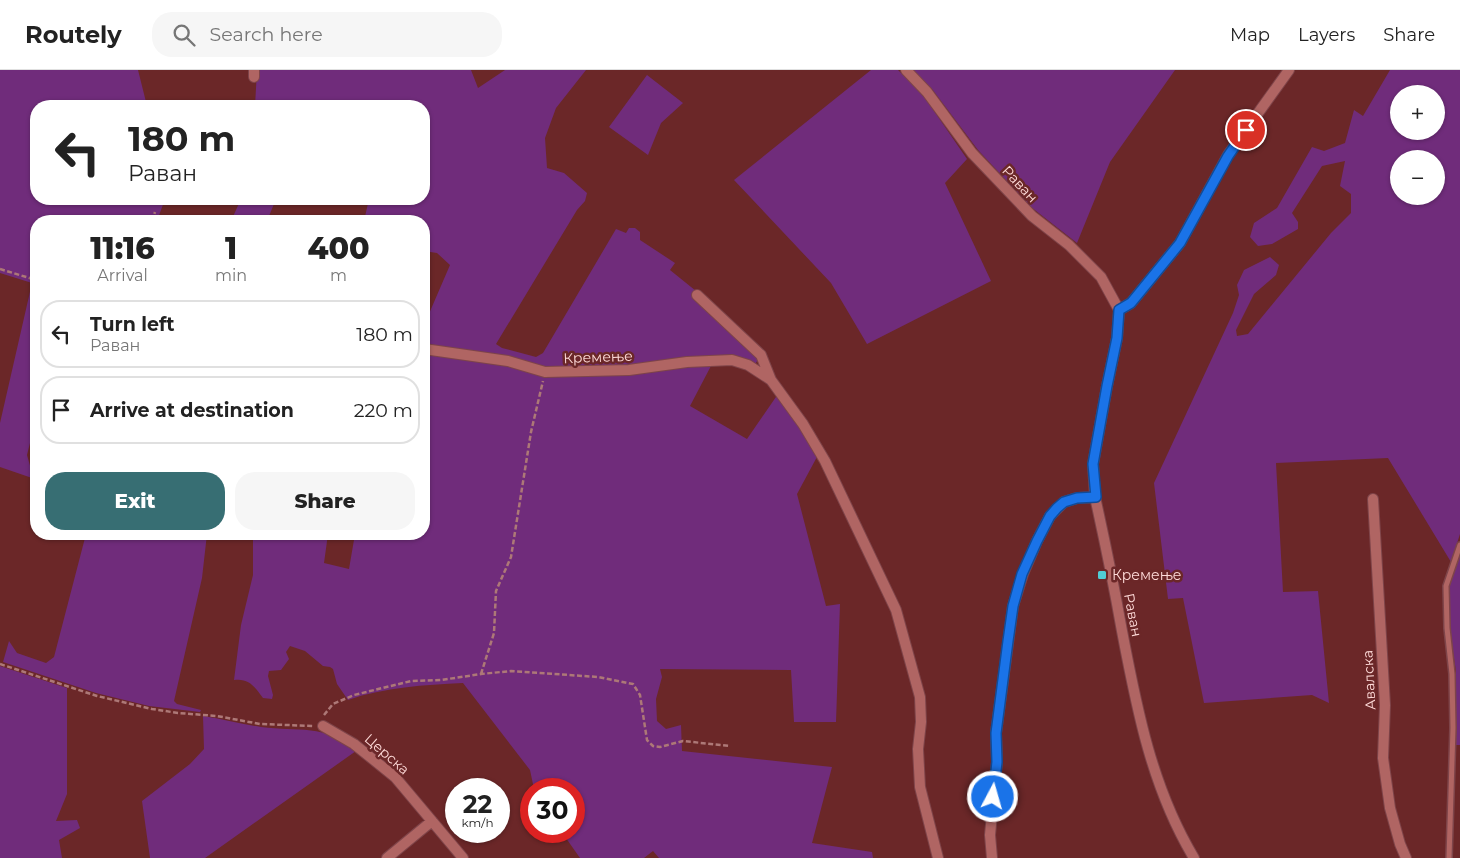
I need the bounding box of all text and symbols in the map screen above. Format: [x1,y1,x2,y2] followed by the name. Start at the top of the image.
[152,12,502,57] search box
[25,20,122,49] text: Routely
[170,21,198,49] icon: search
[210,23,323,46] text: Search here
[1230,24,1270,46] text: Map
[1298,24,1355,46] text: Layers
[1383,24,1435,46] text: Share
[1390,85,1445,205] map controls
[1390,85,1445,140] button: +
[1225,109,1267,151] pin
[1232,116,1260,144] icon: arrive
[128,117,235,160] text: 180 m
[45,120,110,185] icon: left
[1390,150,1445,205] button: −
[128,160,197,187] text: Раван
[998,162,1042,206] street label: Раван
[90,230,155,267] text: 11:16
[225,230,237,267] text: 1
[308,230,370,267] text: 400
[97,266,148,285] text: Arrival
[215,266,247,285] text: min
[330,266,347,285] text: m
[90,313,175,336] text: Turn left
[47,320,75,348] icon: left
[356,323,413,346] text: 180 m
[90,336,140,355] text: Раван
[563,347,633,367] street label: Кремење
[47,396,75,424] icon: arrive
[90,399,294,422] text: Arrive at destination
[354,399,413,422] text: 220 m
[45,472,225,530] button: Exit
[235,472,415,530] button: Share
[1112,566,1182,584] place label: Кремење
[1096,569,1108,581] marker: Кремење
[1120,592,1146,638] street label: Раван
[1358,650,1380,710] street label: Авалска
[361,730,413,778] street label: Церска
[966,770,1018,822] position arrow
[520,778,585,843] speed limit sign: 30
[463,789,492,819] text: 22
[461,815,494,830] text: km/h

